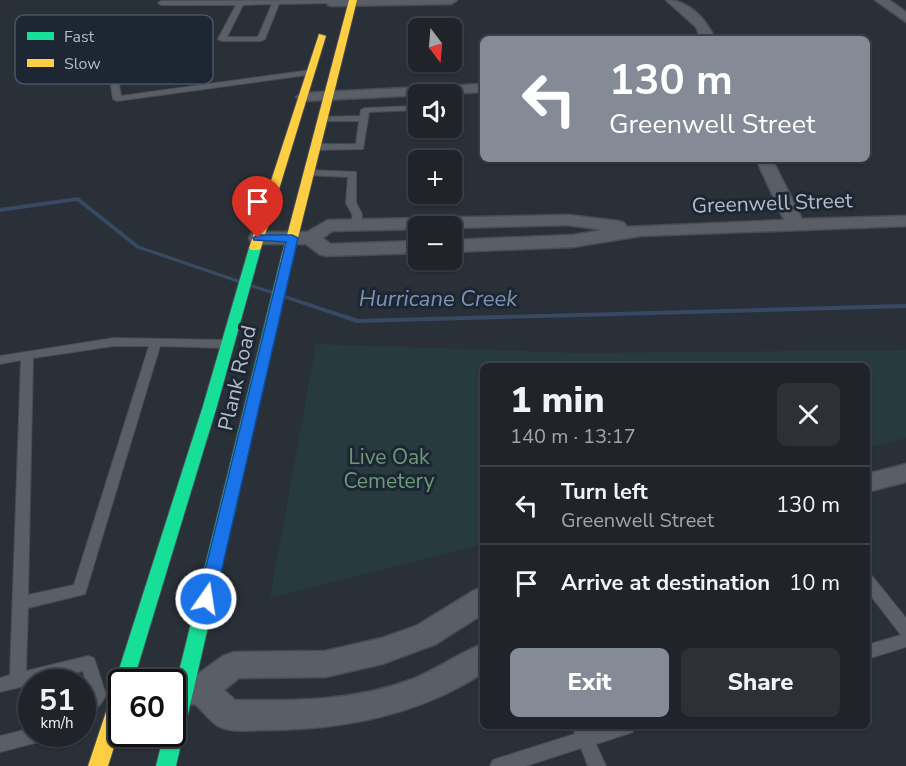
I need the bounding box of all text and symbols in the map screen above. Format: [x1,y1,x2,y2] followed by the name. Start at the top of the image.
[15,15,213,84] legend
[408,18,462,72] north arrow
[408,18,462,270] map controls
[64,26,95,48] text: Fast
[609,52,733,109] text: 130 m
[64,53,101,75] text: Slow
[510,60,588,138] icon: left
[408,84,462,138] button: sound
[609,106,816,143] text: Greenwell Street
[408,150,462,204] button: +
[232,176,283,238] pin
[241,185,274,218] icon: arrive
[691,186,853,220] street label: Greenwell Street
[408,216,462,270] button: −
[359,284,518,314] water label: Hurricane Creek
[211,323,263,433] street label: Plank Road
[510,376,605,425] text: 1 min
[777,383,840,446] button: close
[510,423,636,450] text: 140 m · 13:17
[343,443,435,495] park label: Live Oak Cemetery
[561,477,648,507] text: Turn left
[510,489,543,522] icon: left
[776,490,840,520] text: 130 m
[561,507,714,534] text: Greenwell Street
[174,567,238,631] position arrow
[510,567,543,600] icon: arrive
[561,568,770,598] text: Arrive at destination
[789,568,840,598] text: 10 m
[510,648,669,717] button: Exit
[681,648,840,717] button: Share
[108,669,186,747] speed limit sign: 60
[39,680,75,721] text: 51
[40,713,74,733] text: km/h

